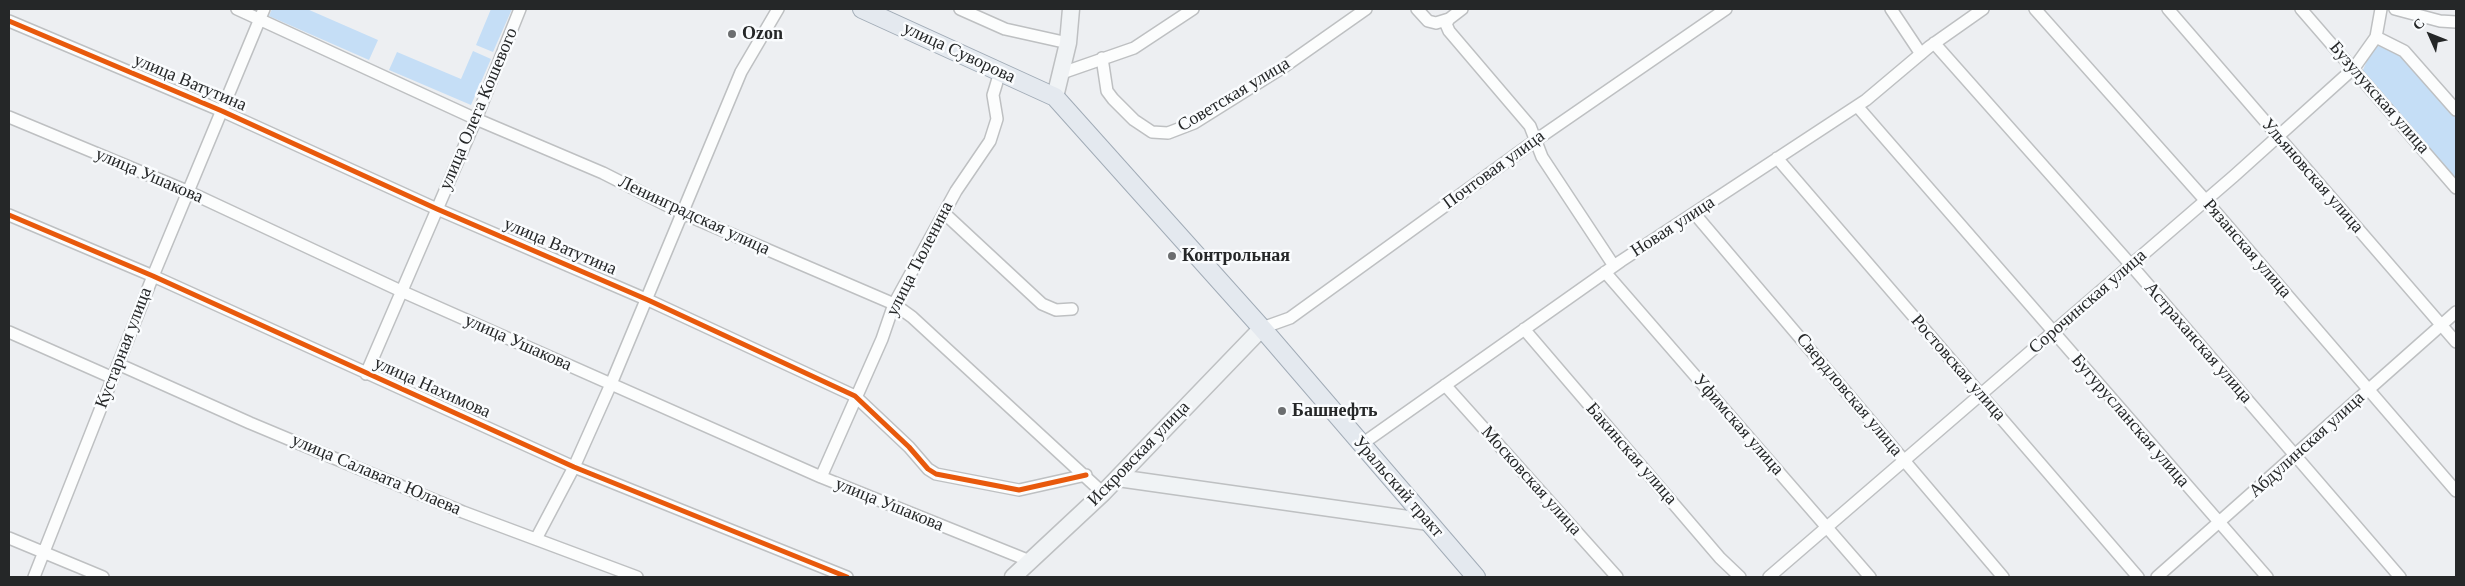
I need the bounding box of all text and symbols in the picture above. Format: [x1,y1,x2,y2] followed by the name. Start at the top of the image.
[2405,10,2455,60] north arrow
[2410,15,2428,33] text: С
[900,18,1018,88] street label: улица Суворова
[742,23,783,45] place label: Ozon
[435,25,523,193] street label: улица Олега Кошевого
[726,28,738,40] marker: Ozon
[2324,37,2434,159] street label: Бузулукская улица
[130,50,250,116] street label: улица Ватутина
[1174,53,1294,137] street label: Советская улица
[2256,114,2368,238] street label: Ульяновская улица
[1439,126,1549,214] street label: Почтовая улица
[92,144,206,208] street label: улица Ушакова
[615,172,773,260] street label: Ленинградская улица
[1627,192,1719,262] street label: Новая улица
[2198,195,2296,303] street label: Рязанская улица
[882,198,958,320] street label: улица Тюленина
[500,214,620,280] street label: улица Ватутина
[1182,245,1290,267] place label: Контрольная
[2025,245,2151,359] street label: Сорочинская улица
[1166,250,1178,262] marker: Контрольная
[2139,278,2257,408] street label: Астраханская улица
[91,285,157,411] street label: Кустарная улица
[461,310,575,376] street label: улица Ушакова
[1906,310,2010,426] street label: Ростовская улица
[1791,329,1907,461] street label: Свердловская улица
[2066,350,2194,492] street label: Бугурусланская улица
[370,353,494,423] street label: улица Нахимова
[1688,370,1788,480] street label: Уфимская улица
[2245,387,2369,503] street label: Абдулинская улица
[1083,397,1195,511] street label: Искровская улица
[1581,399,1681,509] street label: Бакинская улица
[1292,400,1377,422] place label: Башнефть
[1276,405,1288,417] marker: Башнефть
[1476,422,1586,540] street label: Московская улица
[288,430,464,520] street label: улица Салавата Юлаева
[1348,432,1448,542] street label: Уральский тракт
[832,473,946,537] street label: улица Ушакова

